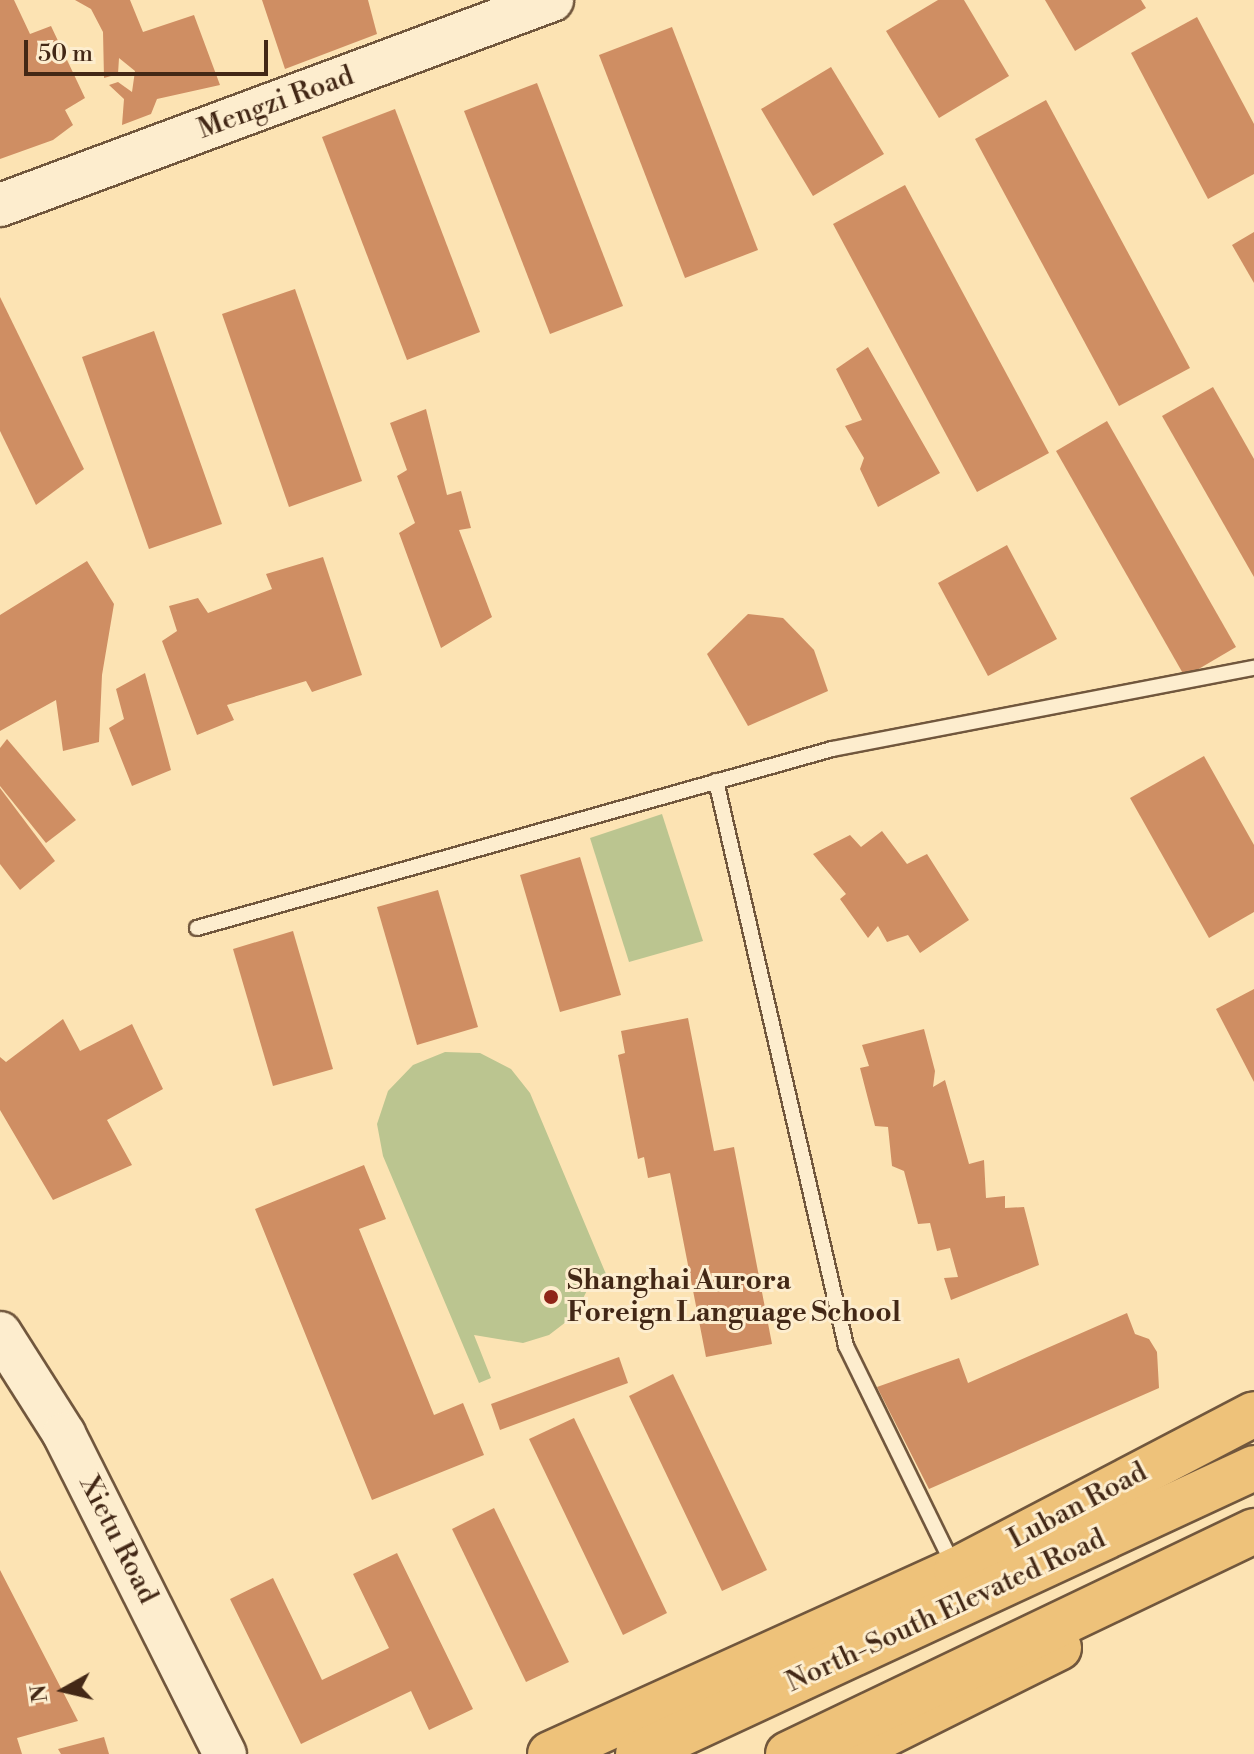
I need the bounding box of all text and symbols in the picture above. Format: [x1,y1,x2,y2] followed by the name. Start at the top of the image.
[28,24,272,74] scale bar
[38,39,93,69] text: 50 m
[193,59,359,147] street label: Mengzi Road
[567,1264,901,1330] place label: Shanghai Aurora Foreign Language School
[542,1288,560,1306] marker: Shanghai Aurora Foreign Language School
[1003,1455,1153,1557] street label: Luban Road
[72,1471,164,1609] street label: Xietu Road
[781,1522,1111,1700] street label: North-South Elevated Road
[24,1650,104,1730] north arrow
[25,1683,54,1704] text: N

